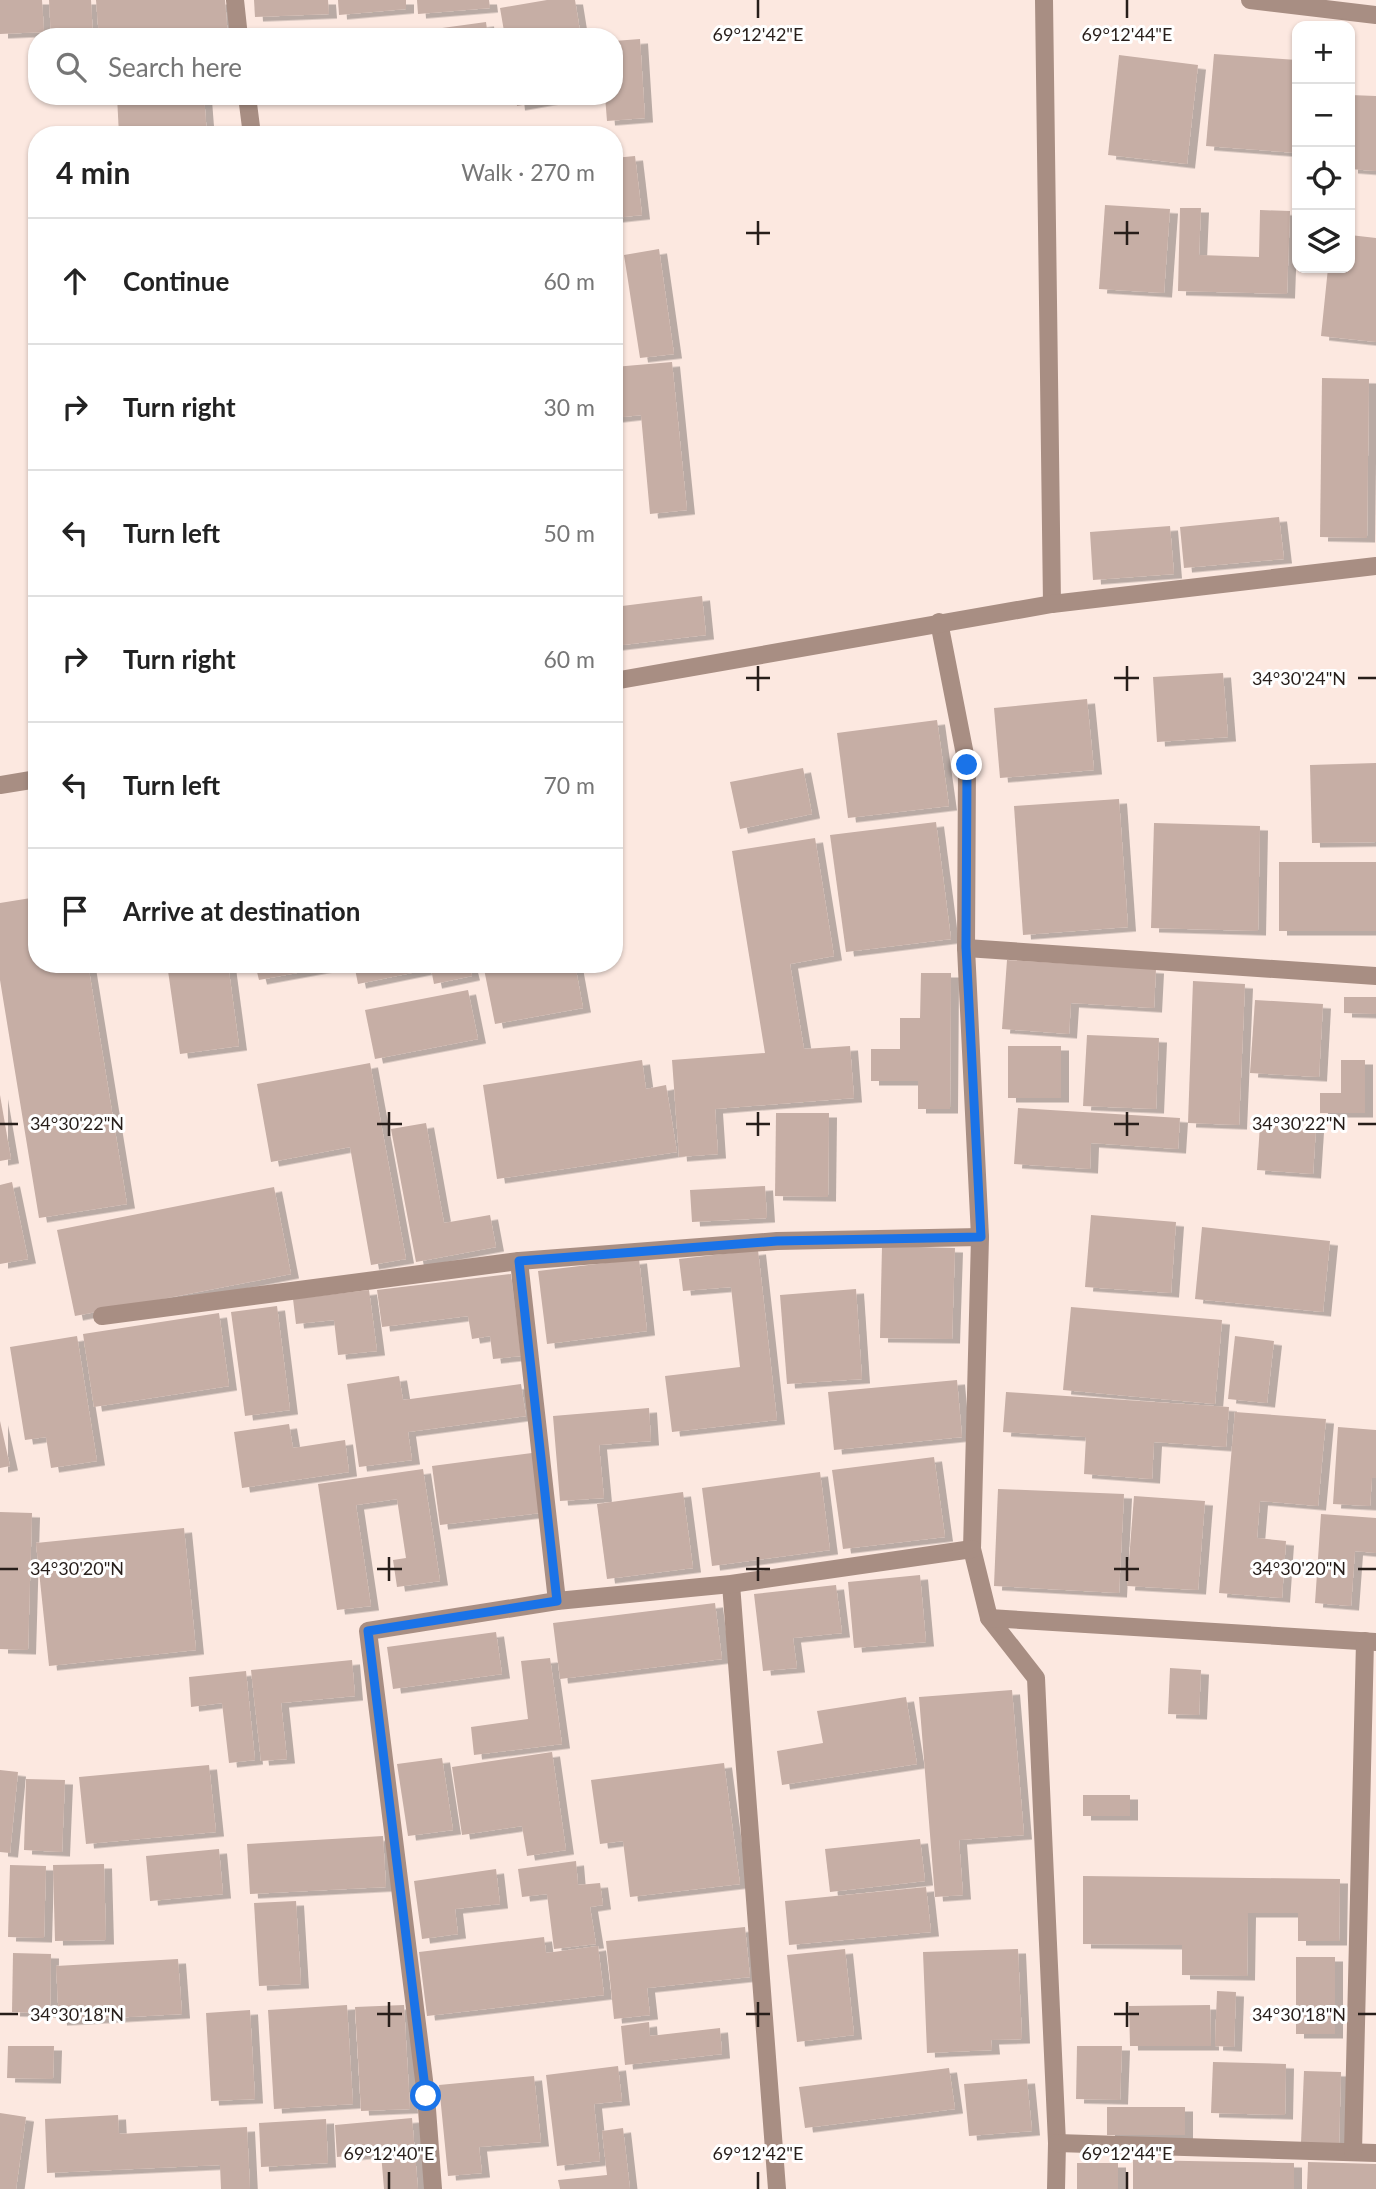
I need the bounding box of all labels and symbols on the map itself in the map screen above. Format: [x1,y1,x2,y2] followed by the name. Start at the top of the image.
[713,23,803,45] text: 69°12'42"E
[1082,23,1172,45] text: 69°12'44"E
[1252,667,1346,689] text: 34°30'24"N
[951,749,982,780] route end
[30,1112,124,1134] text: 34°30'22"N
[1252,1112,1346,1134] text: 34°30'22"N
[30,1557,124,1579] text: 34°30'20"N
[1252,1557,1346,1579] text: 34°30'20"N
[30,2003,124,2025] text: 34°30'18"N
[1252,2003,1346,2025] text: 34°30'18"N
[410,2080,441,2111] route start
[344,2142,434,2164] text: 69°12'40"E
[713,2142,803,2164] text: 69°12'42"E
[1082,2142,1172,2164] text: 69°12'44"E

